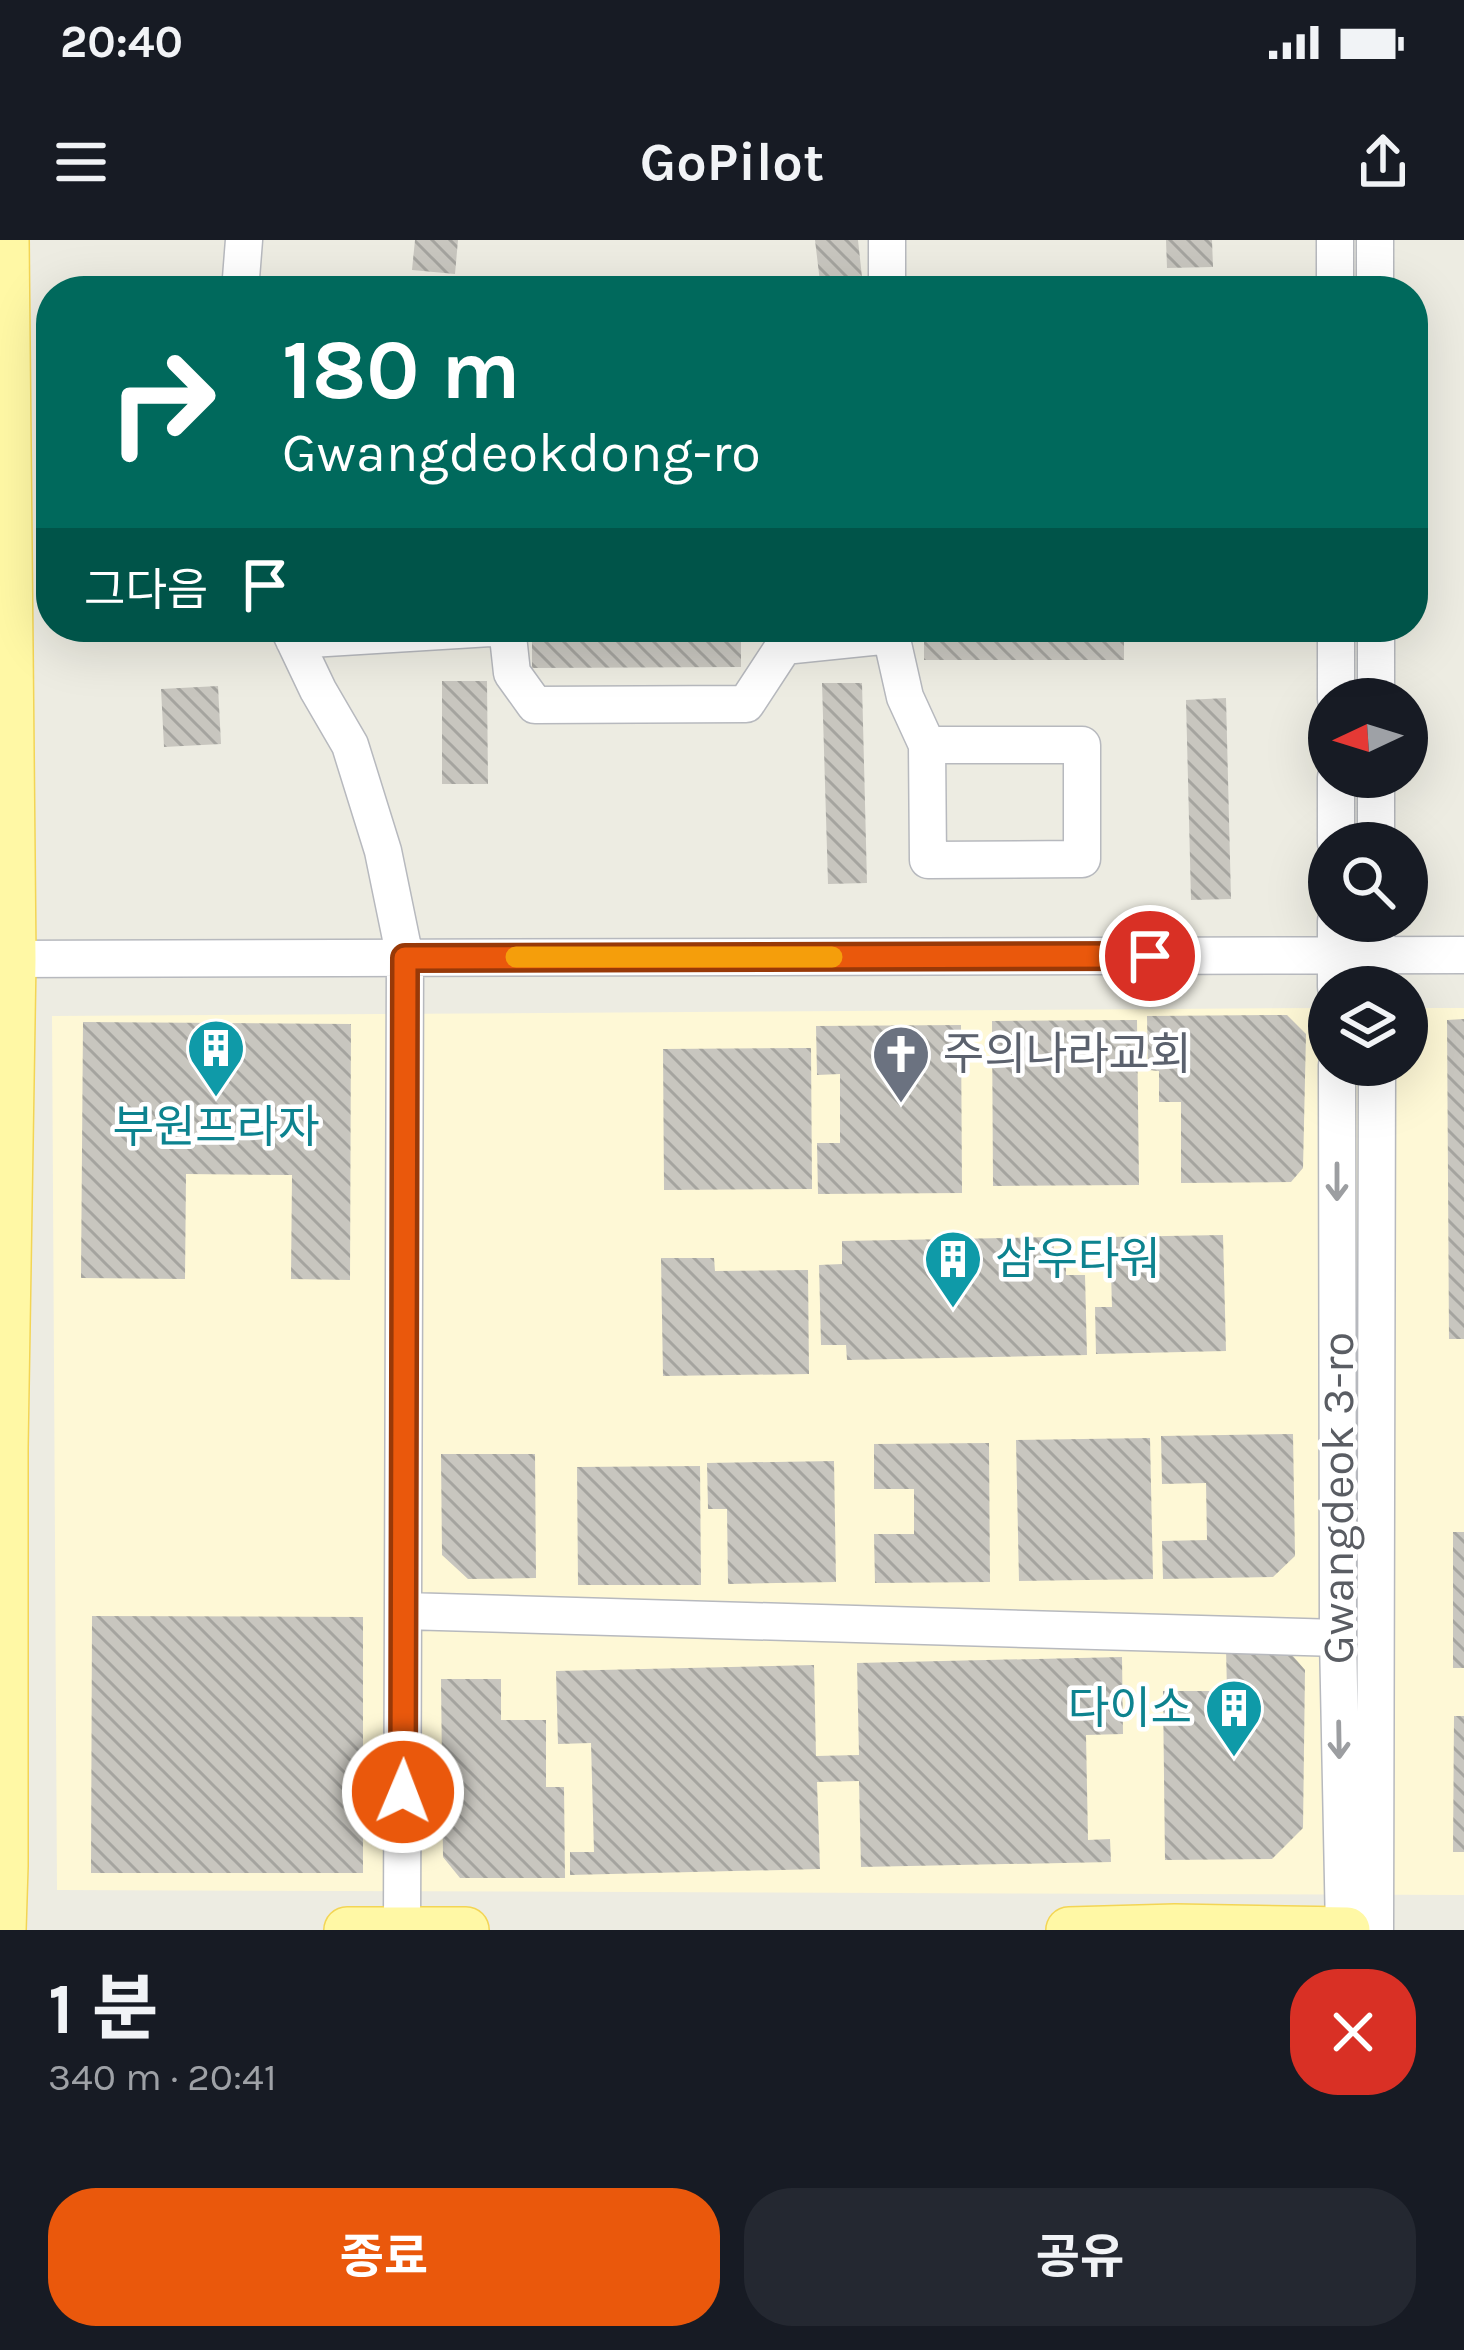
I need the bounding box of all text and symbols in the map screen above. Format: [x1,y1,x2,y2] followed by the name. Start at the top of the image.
[60,16,183,68] text: 20:40
[48,129,114,195] icon: menu
[1350,129,1416,195] icon: share
[640,130,824,194] text: GoPilot
[282,321,520,419] text: 180 m
[84,324,240,480] icon: right
[282,421,761,485] text: Gwangdeokdong-ro
[232,552,298,618] icon: arrive
[84,564,208,616] text: 그다음
[1308,678,1428,798] north arrow
[1308,678,1428,1086] map controls
[1308,822,1428,942] button: search
[1099,905,1201,1007] pin
[1117,923,1183,989] icon: arrive
[1308,966,1428,1086] button: layers
[185,1017,247,1099] building icon: 부원프라자
[870,1023,932,1105] church icon: 주의나라교회
[943,1028,1191,1080] place label: 주의나라교회
[112,1101,320,1153] place label: 부원프라자
[1326,1162,1348,1201] one-way arrow
[922,1228,984,1310] building icon: 삼우타워
[995,1233,1161,1285] place label: 삼우타워
[1312,1332,1365,1664] street label: Gwangdeok 3-ro
[1203,1677,1265,1759] building icon: 다이소
[1068,1682,1192,1734] place label: 다이소
[1328,1720,1351,1759] one-way arrow
[340,1729,466,1855] position arrow
[48,1967,158,2051] text: 1 분
[1290,1969,1416,2095] button: close
[48,2054,277,2100] text: 340 m · 20:41
[48,2188,720,2326] button: 종료
[744,2188,1416,2326] button: 공유

